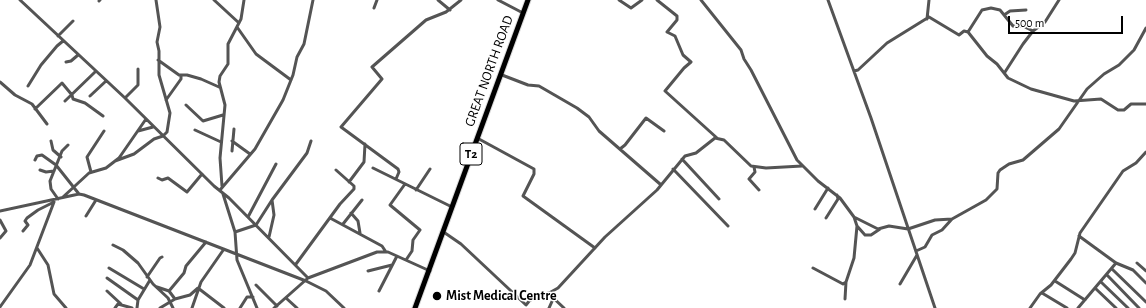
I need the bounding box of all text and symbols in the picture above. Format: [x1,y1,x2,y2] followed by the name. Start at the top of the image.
[1010,8,1125,34] scale bar
[461,13,517,129] street label: GREAT NORTH ROAD
[1015,17,1044,29] text: 500 m
[460,143,482,165] road number: T2
[446,288,557,304] place label: Mist Medical Centre
[431,290,443,302] marker: Mist Medical Centre

